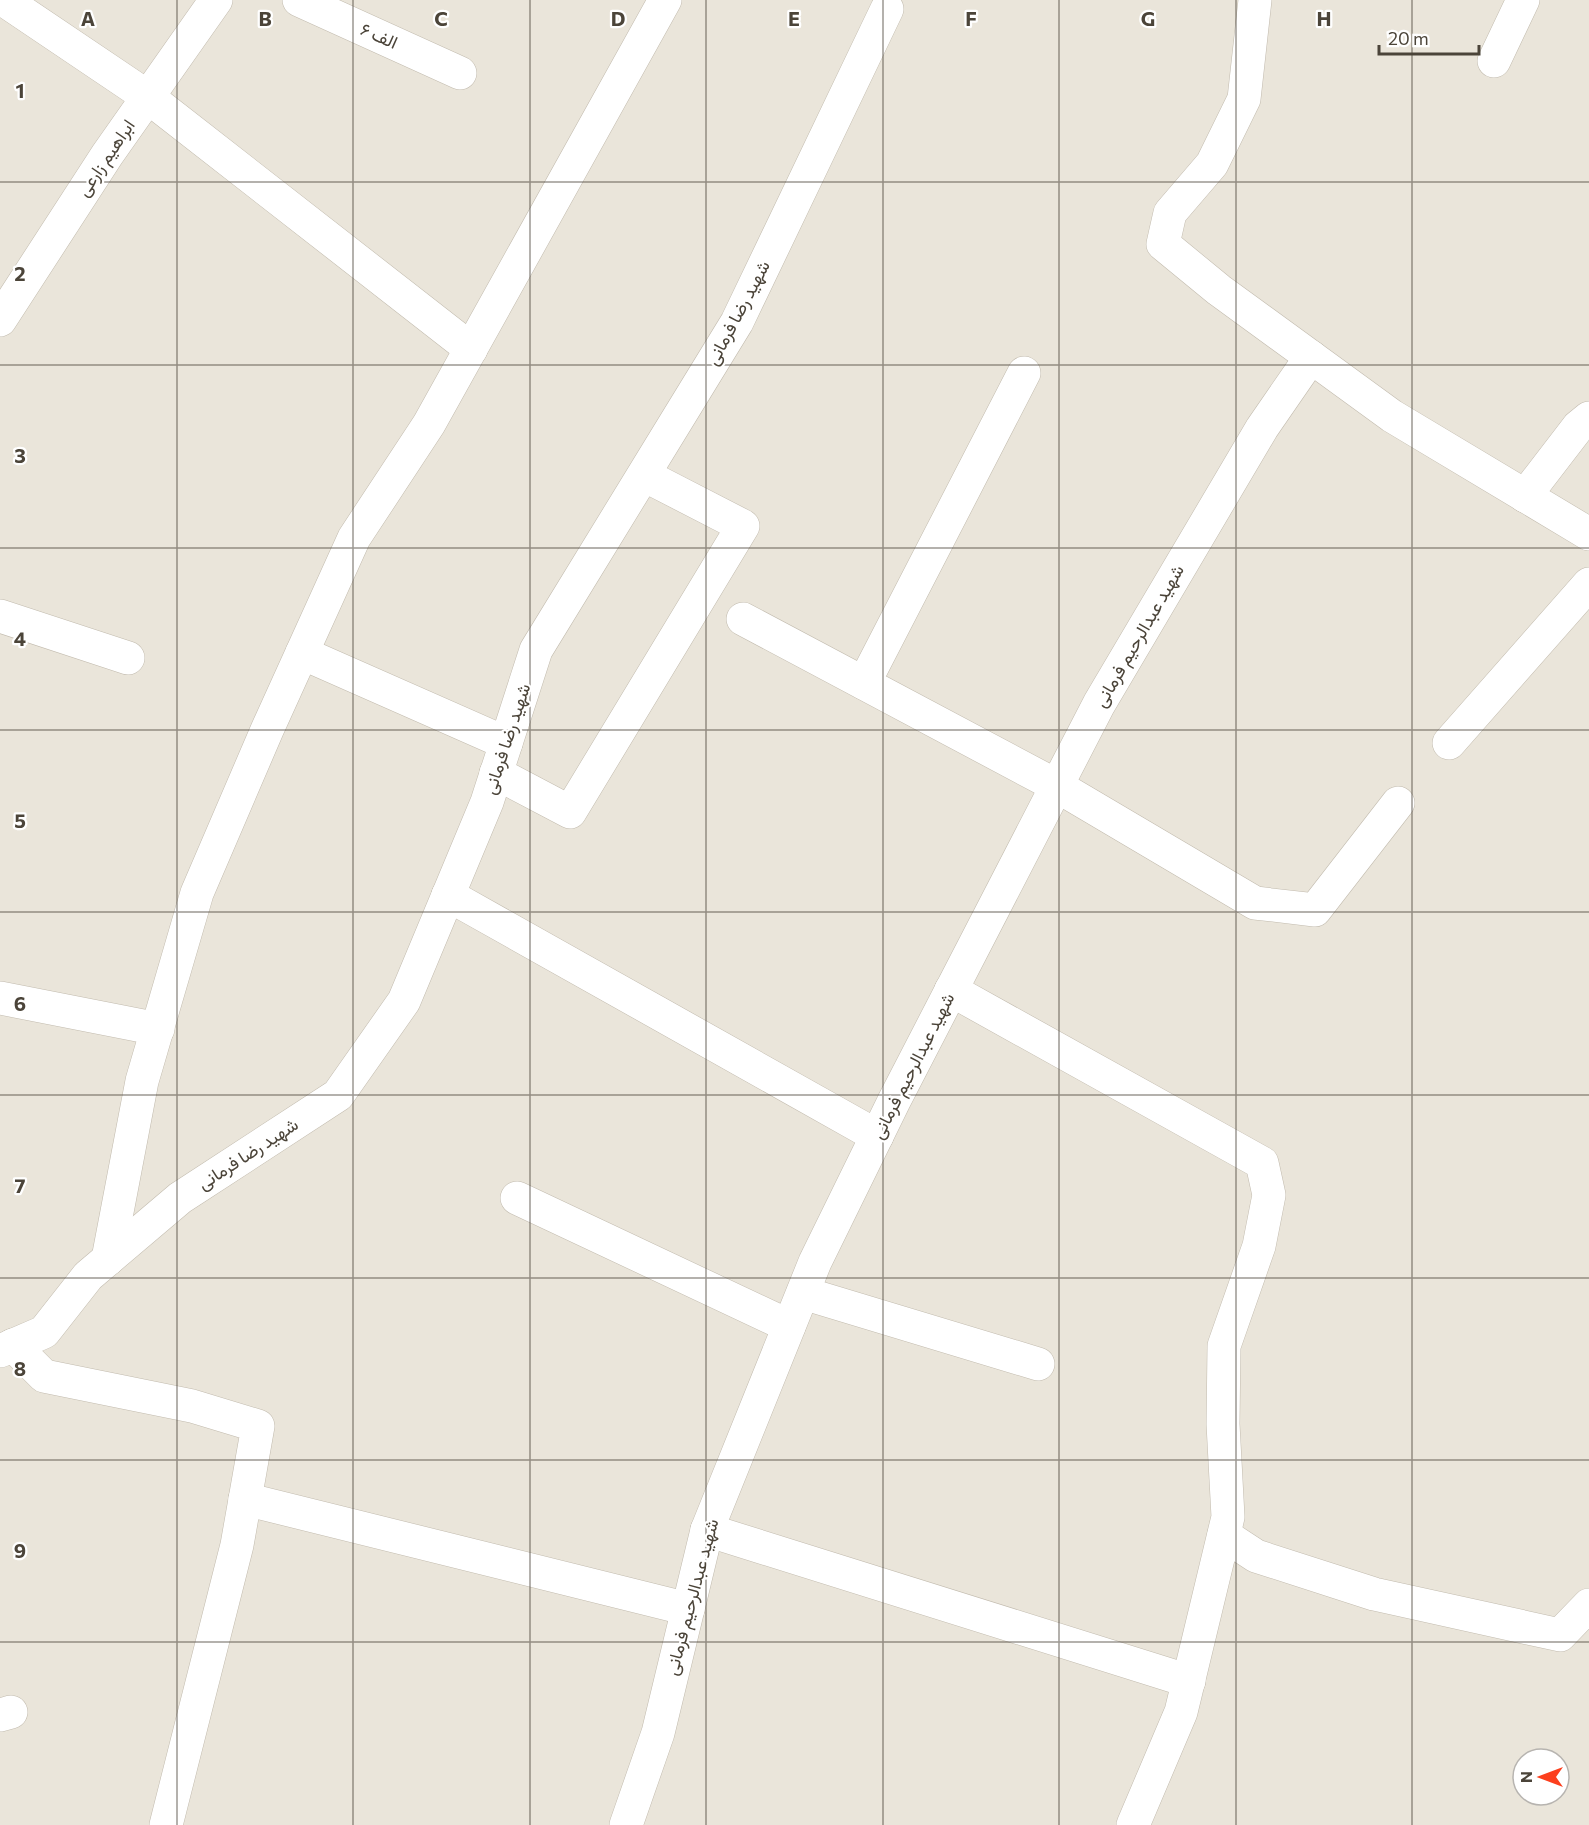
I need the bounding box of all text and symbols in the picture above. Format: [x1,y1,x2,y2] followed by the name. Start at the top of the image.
[81,6,95,30] text: A
[258,6,272,30] text: B
[434,6,448,30] text: C
[611,6,625,30] text: D
[788,6,800,30] text: E
[965,6,977,30] text: F
[1141,6,1155,30] text: G
[1317,6,1332,30] text: H
[357,17,401,53] street label: ۶ الف
[1379,18,1480,56] scale bar
[1388,27,1429,49] text: 20 m
[15,78,25,102] text: 1
[71,115,141,201] street label: ابراهیم زارعی
[700,256,775,369] street label: شهید رضا فرمانی
[14,261,26,285] text: 2
[14,443,26,467] text: 3
[1088,560,1190,712] street label: شهید عبدالرحیم فرمانی
[14,626,26,650] text: 4
[478,680,535,797] street label: شهید رضا فرمانی
[14,808,26,832] text: 5
[866,989,960,1143] street label: شهید عبدالرحیم فرمانی
[14,991,26,1015] text: 6
[193,1112,302,1195] street label: شهید رضا فرمانی
[15,1173,26,1197] text: 7
[14,1356,26,1380] text: 8
[660,1516,724,1678] street label: شهید عبدالرحیم فرمانی
[14,1538,26,1562] text: 9
[1511,1747,1571,1807] north arrow
[1516,1771,1535,1783] text: N

